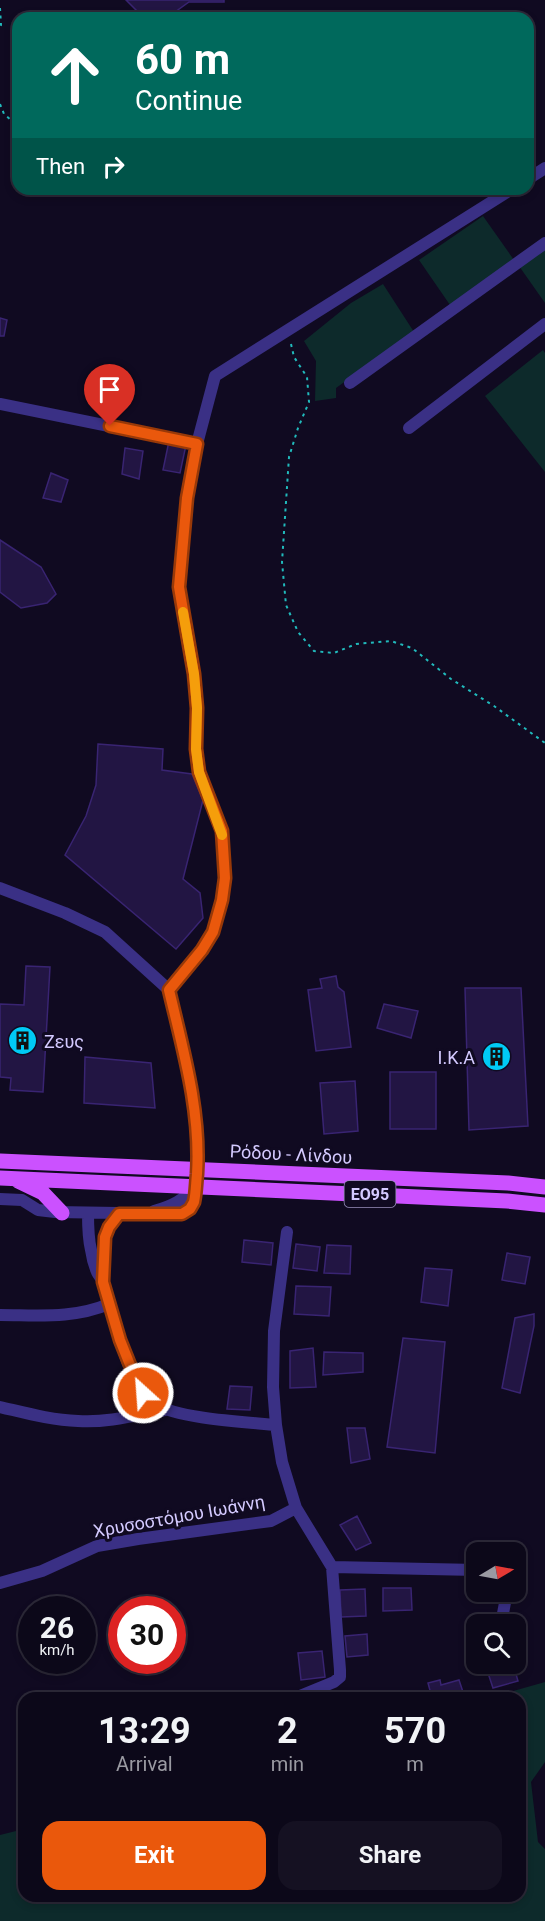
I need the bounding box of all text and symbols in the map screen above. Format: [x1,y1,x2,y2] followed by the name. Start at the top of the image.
[135,35,230,84] text: 60 m
[36,36,114,114] icon: ahead
[135,85,242,117] text: Continue
[97,150,130,183] icon: right
[36,154,85,179] text: Then
[84,364,135,426] pin
[93,373,126,406] icon: arrive
[7,1025,39,1057] building icon: Ζευς
[44,1031,84,1052] place label: Ζευς
[480,1041,512,1073] building icon: Ι.Κ.Α
[438,1047,475,1068] place label: Ι.Κ.Α
[229,1140,353,1168] street label: Ρόδου - Λίνδου
[344,1181,395,1207] road number: ΕΟ95
[111,1361,175,1425] position arrow
[92,1491,266,1541] street label: Χρυσοστόμου Ιωάννη
[466,1542,526,1602] north arrow
[466,1542,526,1674] map controls
[108,1596,186,1674] speed limit sign: 30
[40,1610,74,1645] text: 26
[466,1614,526,1674] button: search
[39,1641,75,1659] text: km/h
[98,1710,191,1752] text: 13:29
[277,1710,298,1752] text: 2
[384,1710,446,1752] text: 570
[116,1752,173,1776] text: Arrival
[271,1752,304,1776] text: min
[406,1752,424,1776] text: m
[42,1821,266,1890] button: Exit
[278,1821,502,1890] button: Share

